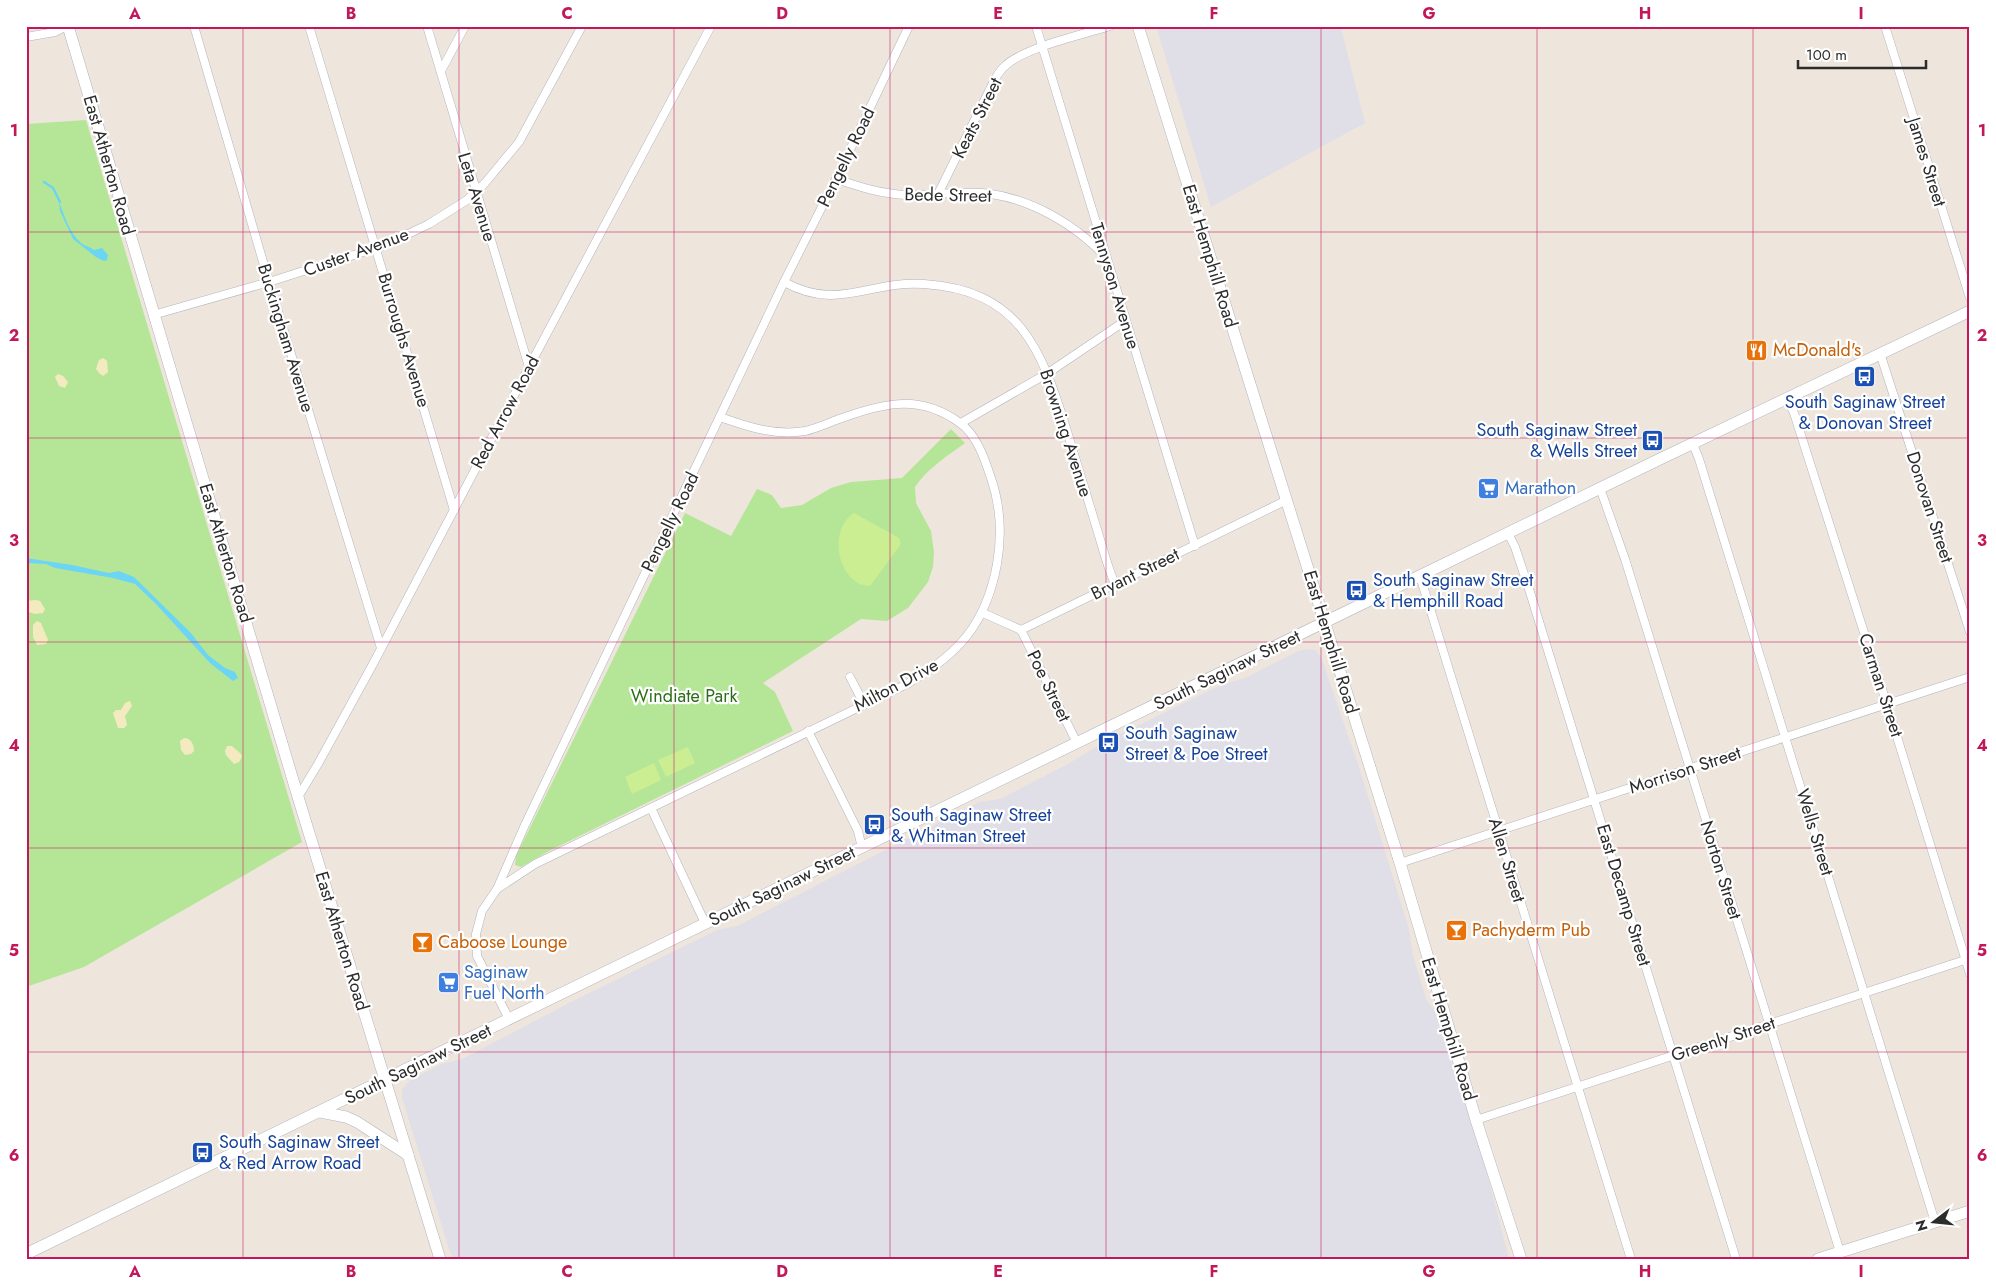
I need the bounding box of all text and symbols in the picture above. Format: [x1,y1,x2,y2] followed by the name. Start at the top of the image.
[128,2,141,25] text: A
[346,2,356,25] text: B
[561,2,573,25] text: C
[776,2,788,25] text: D
[993,2,1003,25] text: E
[1210,2,1218,25] text: F
[1422,2,1436,25] text: G
[1639,2,1651,25] text: H
[1858,2,1864,25] text: I
[1798,38,1926,70] scale bar
[1806,44,1847,66] text: 100 m
[946,73,1009,163] street label: Keats Street
[77,92,141,238] street label: East Atherton Road
[811,103,881,211] street label: Pengelly Road
[1901,112,1953,210] street label: James Street
[10,119,18,142] text: 1
[1978,119,1986,142] text: 1
[451,149,503,245] street label: Leta Avenue
[904,181,992,209] street label: Bede Street
[1176,181,1244,331] street label: East Hemphill Road
[1083,220,1147,352] street label: Tennyson Avenue
[300,221,412,283] street label: Custer Avenue
[251,261,321,415] street label: Buckingham Avenue
[371,270,437,410] street label: Burroughs Avenue
[9,324,19,347] text: 2
[1977,324,1987,347] text: 2
[1773,337,1861,363] place label: McDonald's
[1745,338,1769,362] restaurant icon: McDonald's
[464,351,546,473] street label: Red Arrow Road
[1853,365,1877,389] bus stop icon: South Saginaw Street & Donovan Street
[1033,366,1099,500] street label: Browning Avenue
[1785,389,1946,436] place label: South Saginaw Street & Donovan Street
[1477,417,1638,464] place label: South Saginaw Street & Wells Street
[1641,428,1665,452] bus stop icon: South Saginaw Street & Wells Street
[1900,448,1960,567] street label: Donovan Street
[635,468,705,576] street label: Pengelly Road
[1505,475,1576,501] place label: Marathon
[1477,476,1501,500] supermarket icon: Marathon
[192,480,260,626] street label: East Atherton Road
[9,529,19,552] text: 3
[1977,529,1987,552] text: 3
[1086,541,1184,607] street label: Bryant Street
[1297,567,1365,717] street label: East Hemphill Road
[1373,567,1534,614] place label: South Saginaw Street & Hemphill Road
[1345,578,1369,602] bus stop icon: South Saginaw Street & Hemphill Road
[1149,623,1305,717] street label: South Saginaw Street
[1852,630,1910,741] street label: Carman Street
[1020,646,1078,727] street label: Poe Street
[849,652,943,718] street label: Milton Drive
[631,683,737,709] park label: Windiate Park
[1125,720,1268,767] place label: South Saginaw Street & Poe Street
[1097,731,1121,755] bus stop icon: South Saginaw Street & Poe Street
[8,734,20,757] text: 4
[1976,734,1988,757] text: 4
[1626,739,1745,800] street label: Morrison Street
[1789,785,1841,879] street label: Wells Street
[891,802,1052,849] place label: South Saginaw Street & Whitman Street
[863,813,887,837] bus stop icon: South Saginaw Street & Whitman Street
[1482,814,1532,906] street label: Allen Street
[1694,817,1749,923] street label: Norton Street
[1590,821,1658,970] street label: East Decamp Street
[704,839,860,933] street label: South Saginaw Street
[308,868,376,1014] street label: East Atherton Road
[1472,917,1590,943] place label: Pachyderm Pub
[1444,918,1468,942] bar icon: Pachyderm Pub
[438,929,567,955] place label: Caboose Lounge
[410,930,434,954] bar icon: Caboose Lounge
[9,939,19,962] text: 5
[1977,939,1987,962] text: 5
[1415,954,1483,1104] street label: East Hemphill Road
[464,959,545,1006] place label: Saginaw Fuel North
[436,970,460,994] supermarket icon: Saginaw Fuel North
[1667,1010,1779,1068] street label: Greenly Street
[340,1017,496,1111] street label: South Saginaw Street
[219,1129,380,1176] place label: South Saginaw Street & Red Arrow Road
[191,1140,215,1164] bus stop icon: South Saginaw Street & Red Arrow Road
[9,1144,19,1167] text: 6
[1977,1144,1987,1167] text: 6
[1908,1198,1958,1248] north arrow
[1910,1217,1933,1234] text: N
[128,1260,141,1283] text: A
[346,1260,356,1283] text: B
[561,1260,573,1283] text: C
[776,1260,788,1283] text: D
[993,1260,1003,1283] text: E
[1210,1260,1218,1283] text: F
[1422,1260,1436,1283] text: G
[1639,1260,1651,1283] text: H
[1858,1260,1864,1283] text: I

